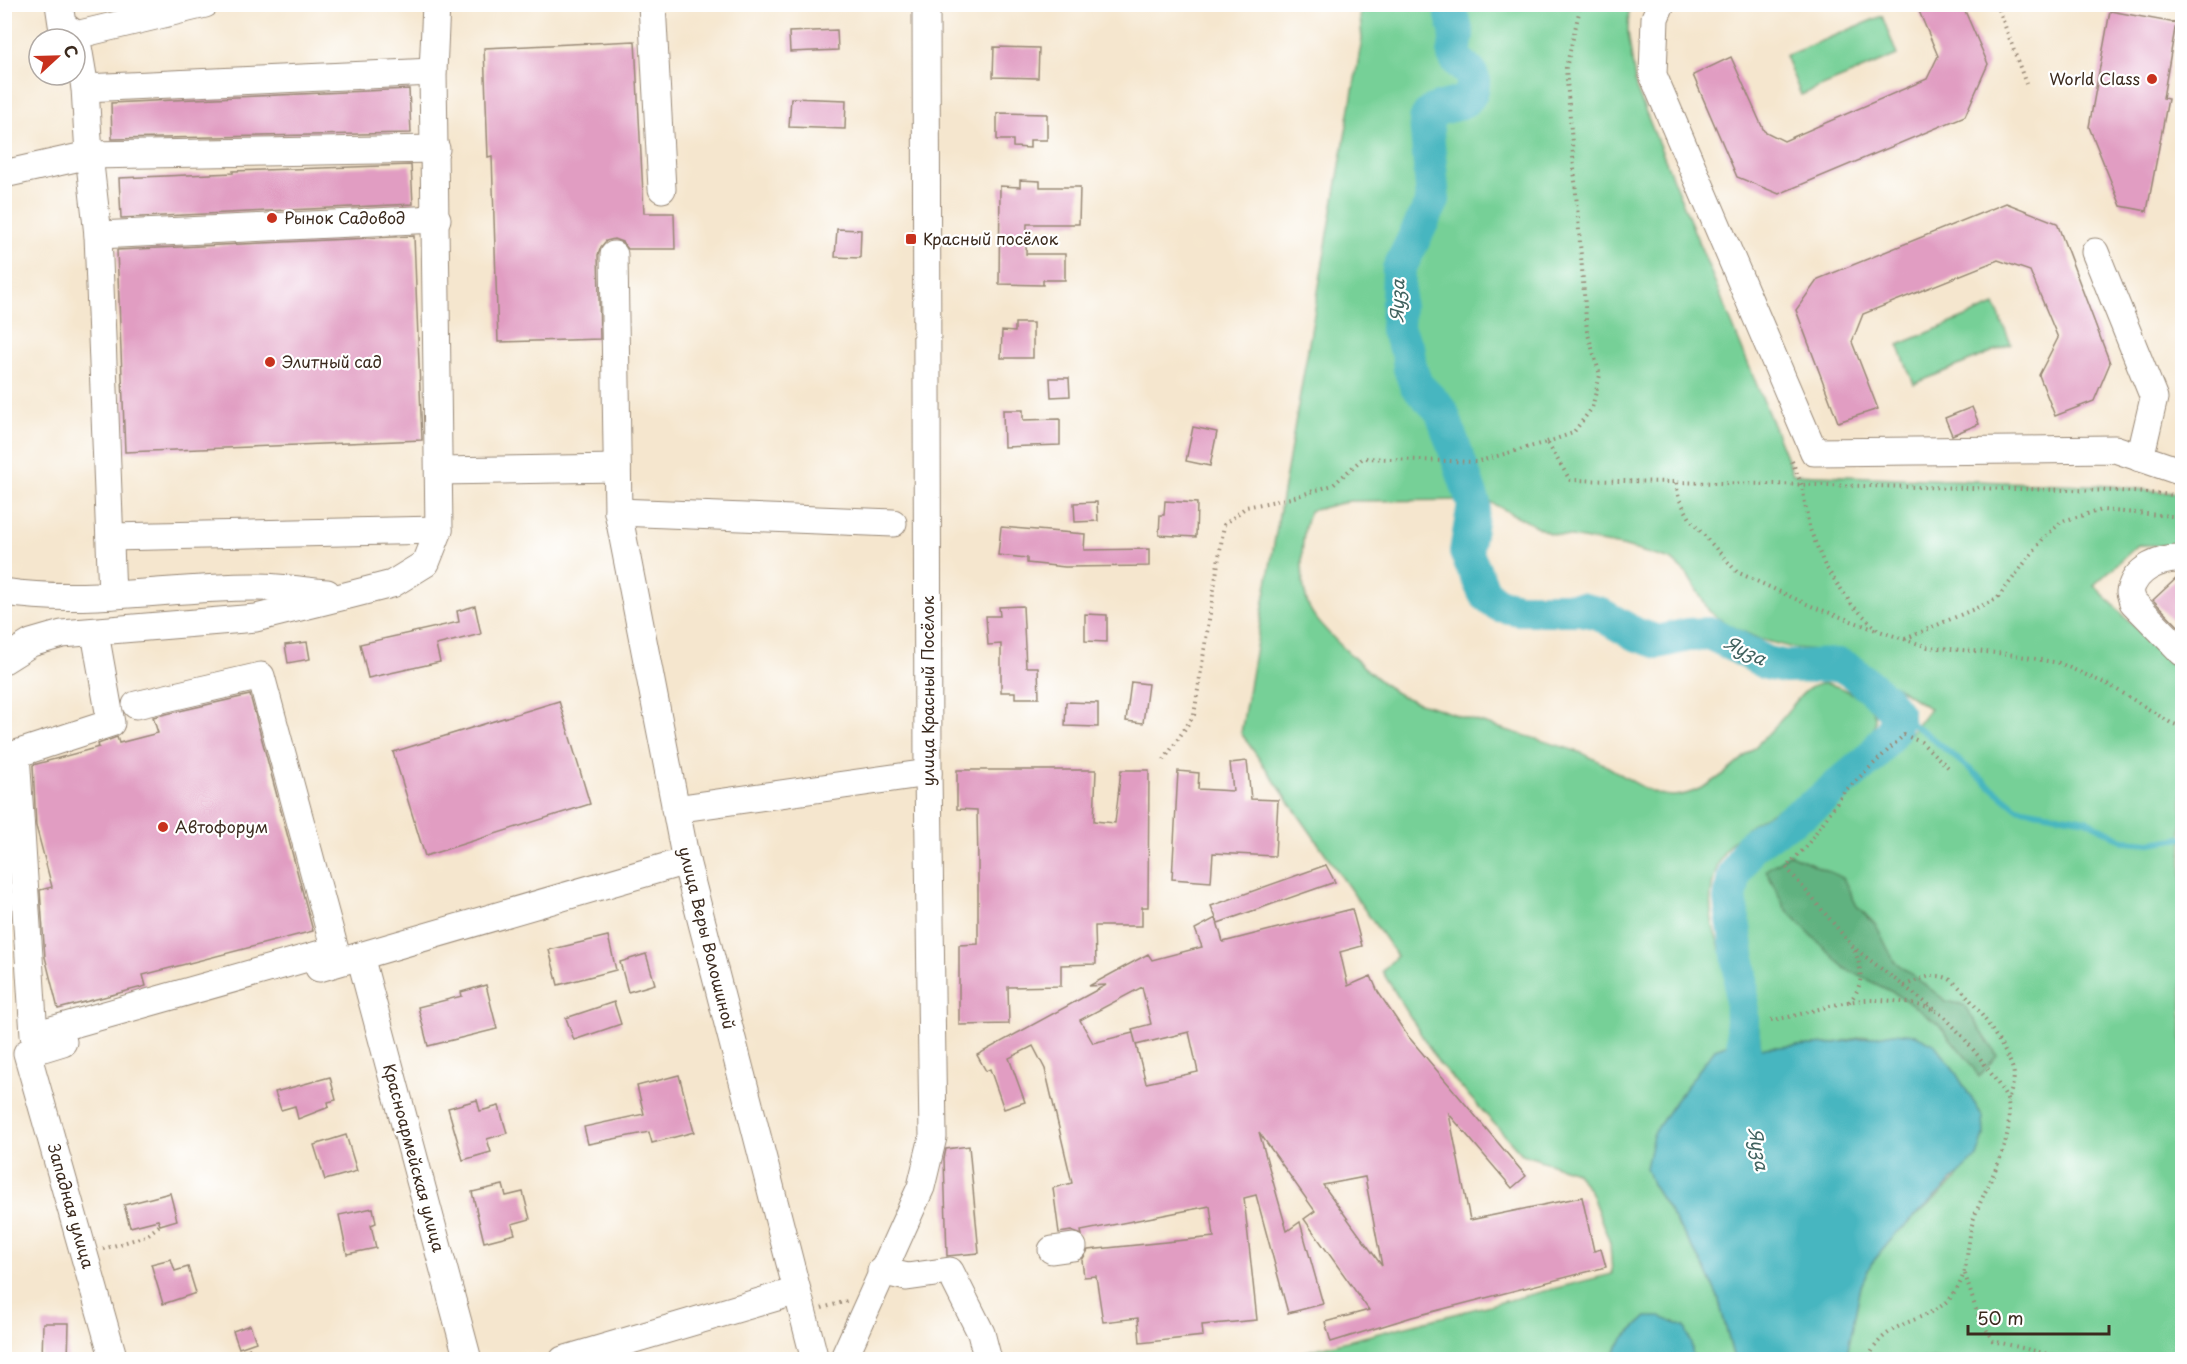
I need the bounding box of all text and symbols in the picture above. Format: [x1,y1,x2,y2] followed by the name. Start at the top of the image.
[27,27,87,87] north arrow
[58,41,85,61] text: С
[2049,66,2140,90] place label: World Class
[2145,72,2159,86] marker: World Class
[284,205,405,229] place label: Рынок Садовод
[265,211,279,225] marker: Рынок Садовод
[923,226,1059,250] place label: Красный посёлок
[904,232,918,246] marker: Красный посёлок
[1383,278,1410,323] water label: Яуза
[282,349,382,373] place label: Элитный сад
[263,355,277,369] marker: Элитный сад
[915,595,939,786] street label: улица Красный Посёлок
[1720,628,1772,672] water label: Яуза
[175,814,268,838] place label: Автофорум
[156,820,170,834] marker: Автофорум
[674,844,742,1032] street label: улица Веры Волошиной
[378,1061,452,1255] street label: Красноармейская улица
[1742,1125,1777,1173] water label: Яуза
[43,1140,101,1271] street label: Западная улица
[1968,1298,2109,1336] scale bar
[1977,1304,2024,1331] text: 50 m

